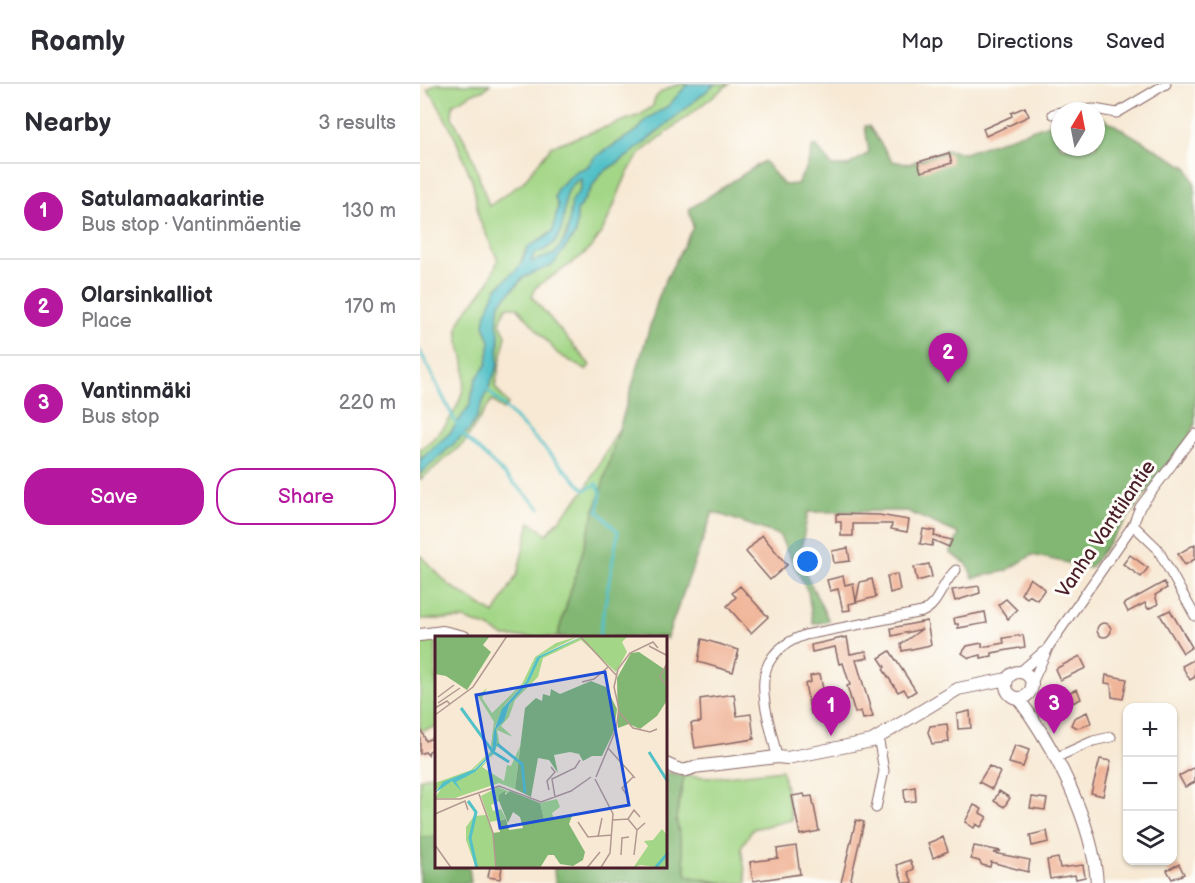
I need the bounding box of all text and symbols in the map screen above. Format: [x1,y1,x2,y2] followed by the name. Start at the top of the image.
[30,25,125,58] text: Roamly
[901,29,944,54] text: Map
[977,29,1073,54] text: Directions
[1106,29,1165,54] text: Saved
[1051,102,1105,156] north arrow
[24,108,111,139] text: Nearby
[318,111,396,135] text: 3 results
[81,186,264,213] text: Satulamaakarintie
[39,199,48,223] text: 1
[342,199,396,223] text: 130 m
[81,213,301,237] text: Bus stop · Vantinmäentie
[81,282,213,309] text: Olarsinkalliot
[38,295,49,319] text: 2
[345,295,396,319] text: 170 m
[81,309,132,333] text: Place
[928,334,968,383] pin: 2
[81,378,191,405] text: Vantinmäki
[38,391,49,415] text: 3
[339,391,396,415] text: 220 m
[81,405,160,429] text: Bus stop
[1051,456,1161,602] street label: Vanha Vanttilantie
[24,468,204,525] button: Save
[216,468,396,525] button: Share
[793,547,822,576] your location
[435,636,668,868] inset map
[1034,684,1074,734] pin: 3
[812,686,850,736] pin: 1
[1123,703,1177,865] map controls
[1123,703,1177,757] button: +
[1123,757,1177,811] button: −
[1123,811,1177,865] button: layers

